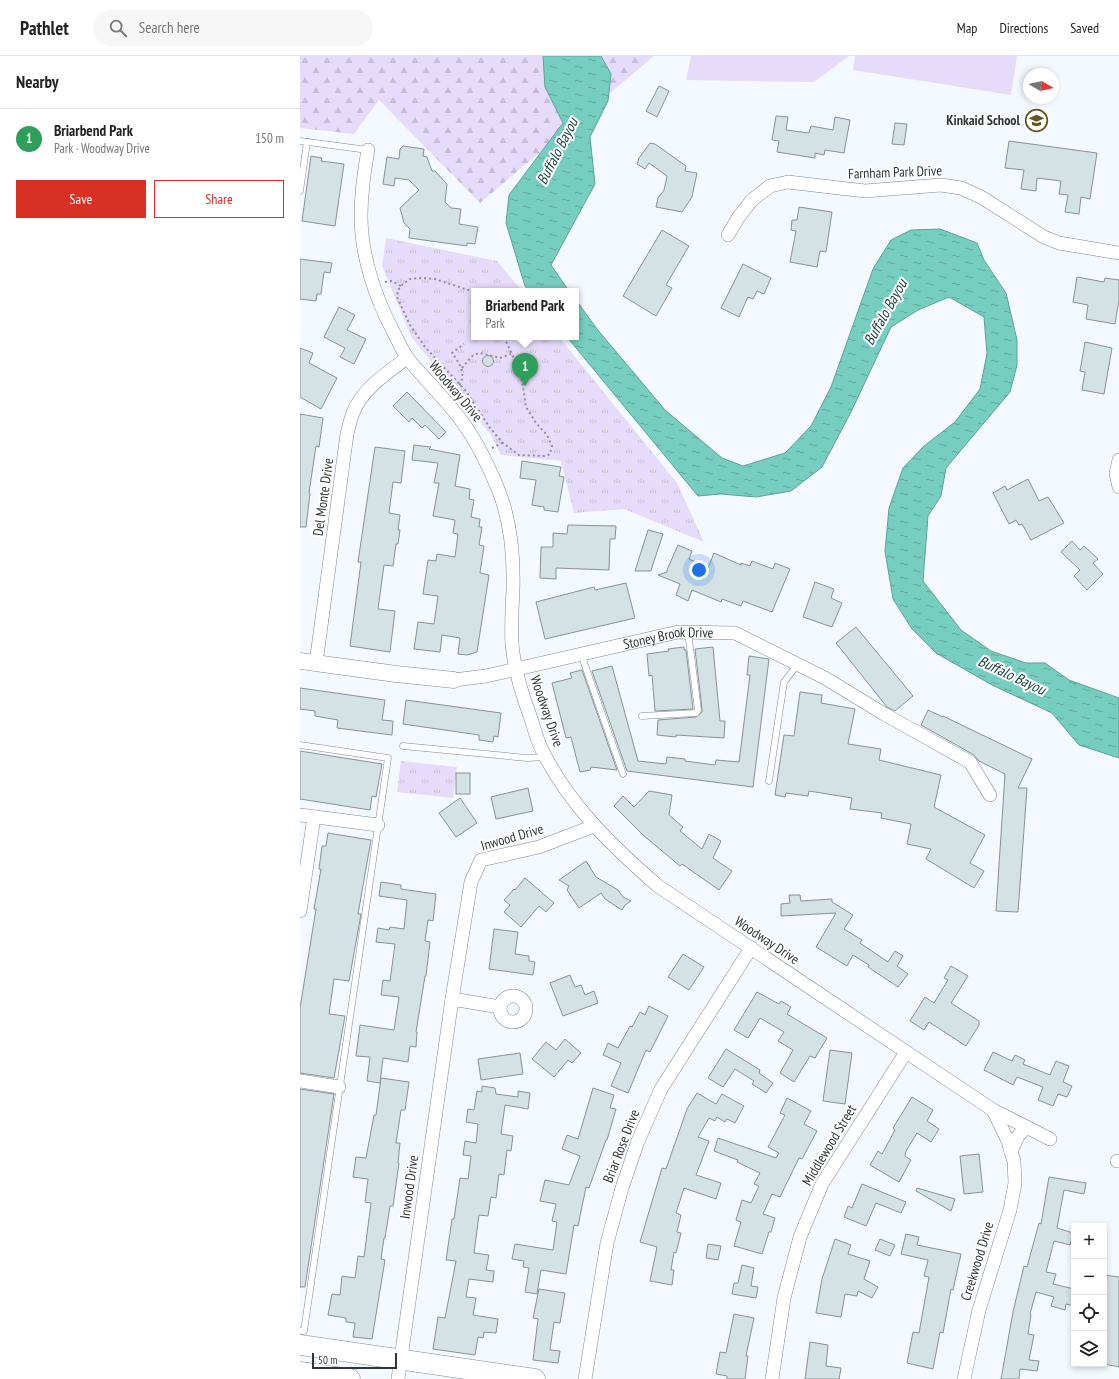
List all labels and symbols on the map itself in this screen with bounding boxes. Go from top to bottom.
north arrow [1023,68,1059,104]
school or university icon: Kinkaid School [1023,107,1049,133]
place label: Kinkaid School [946,111,1021,129]
water label: Buffalo Bayou [532,113,583,187]
street label: Farnham Park Drive [848,161,943,183]
water label: Buffalo Bayou [859,275,912,348]
pin: 1 [512,353,538,386]
street label: Woodway Drive [425,357,487,425]
street label: Del Monte Drive [309,457,337,537]
your location [689,560,709,580]
street label: Stoney Brook Drive [621,623,714,653]
water label: Buffalo Bayou [975,651,1050,699]
street label: Woodway Drive [526,673,568,749]
street label: Inwood Drive [479,819,545,854]
street label: Woodway Drive [731,912,803,968]
street label: Middlewood Street [798,1101,860,1189]
street label: Briar Rose Drive [599,1107,643,1185]
street label: Inwood Drive [396,1154,422,1220]
street label: Creekwood Drive [956,1219,998,1303]
scale bar [312,1351,397,1370]

